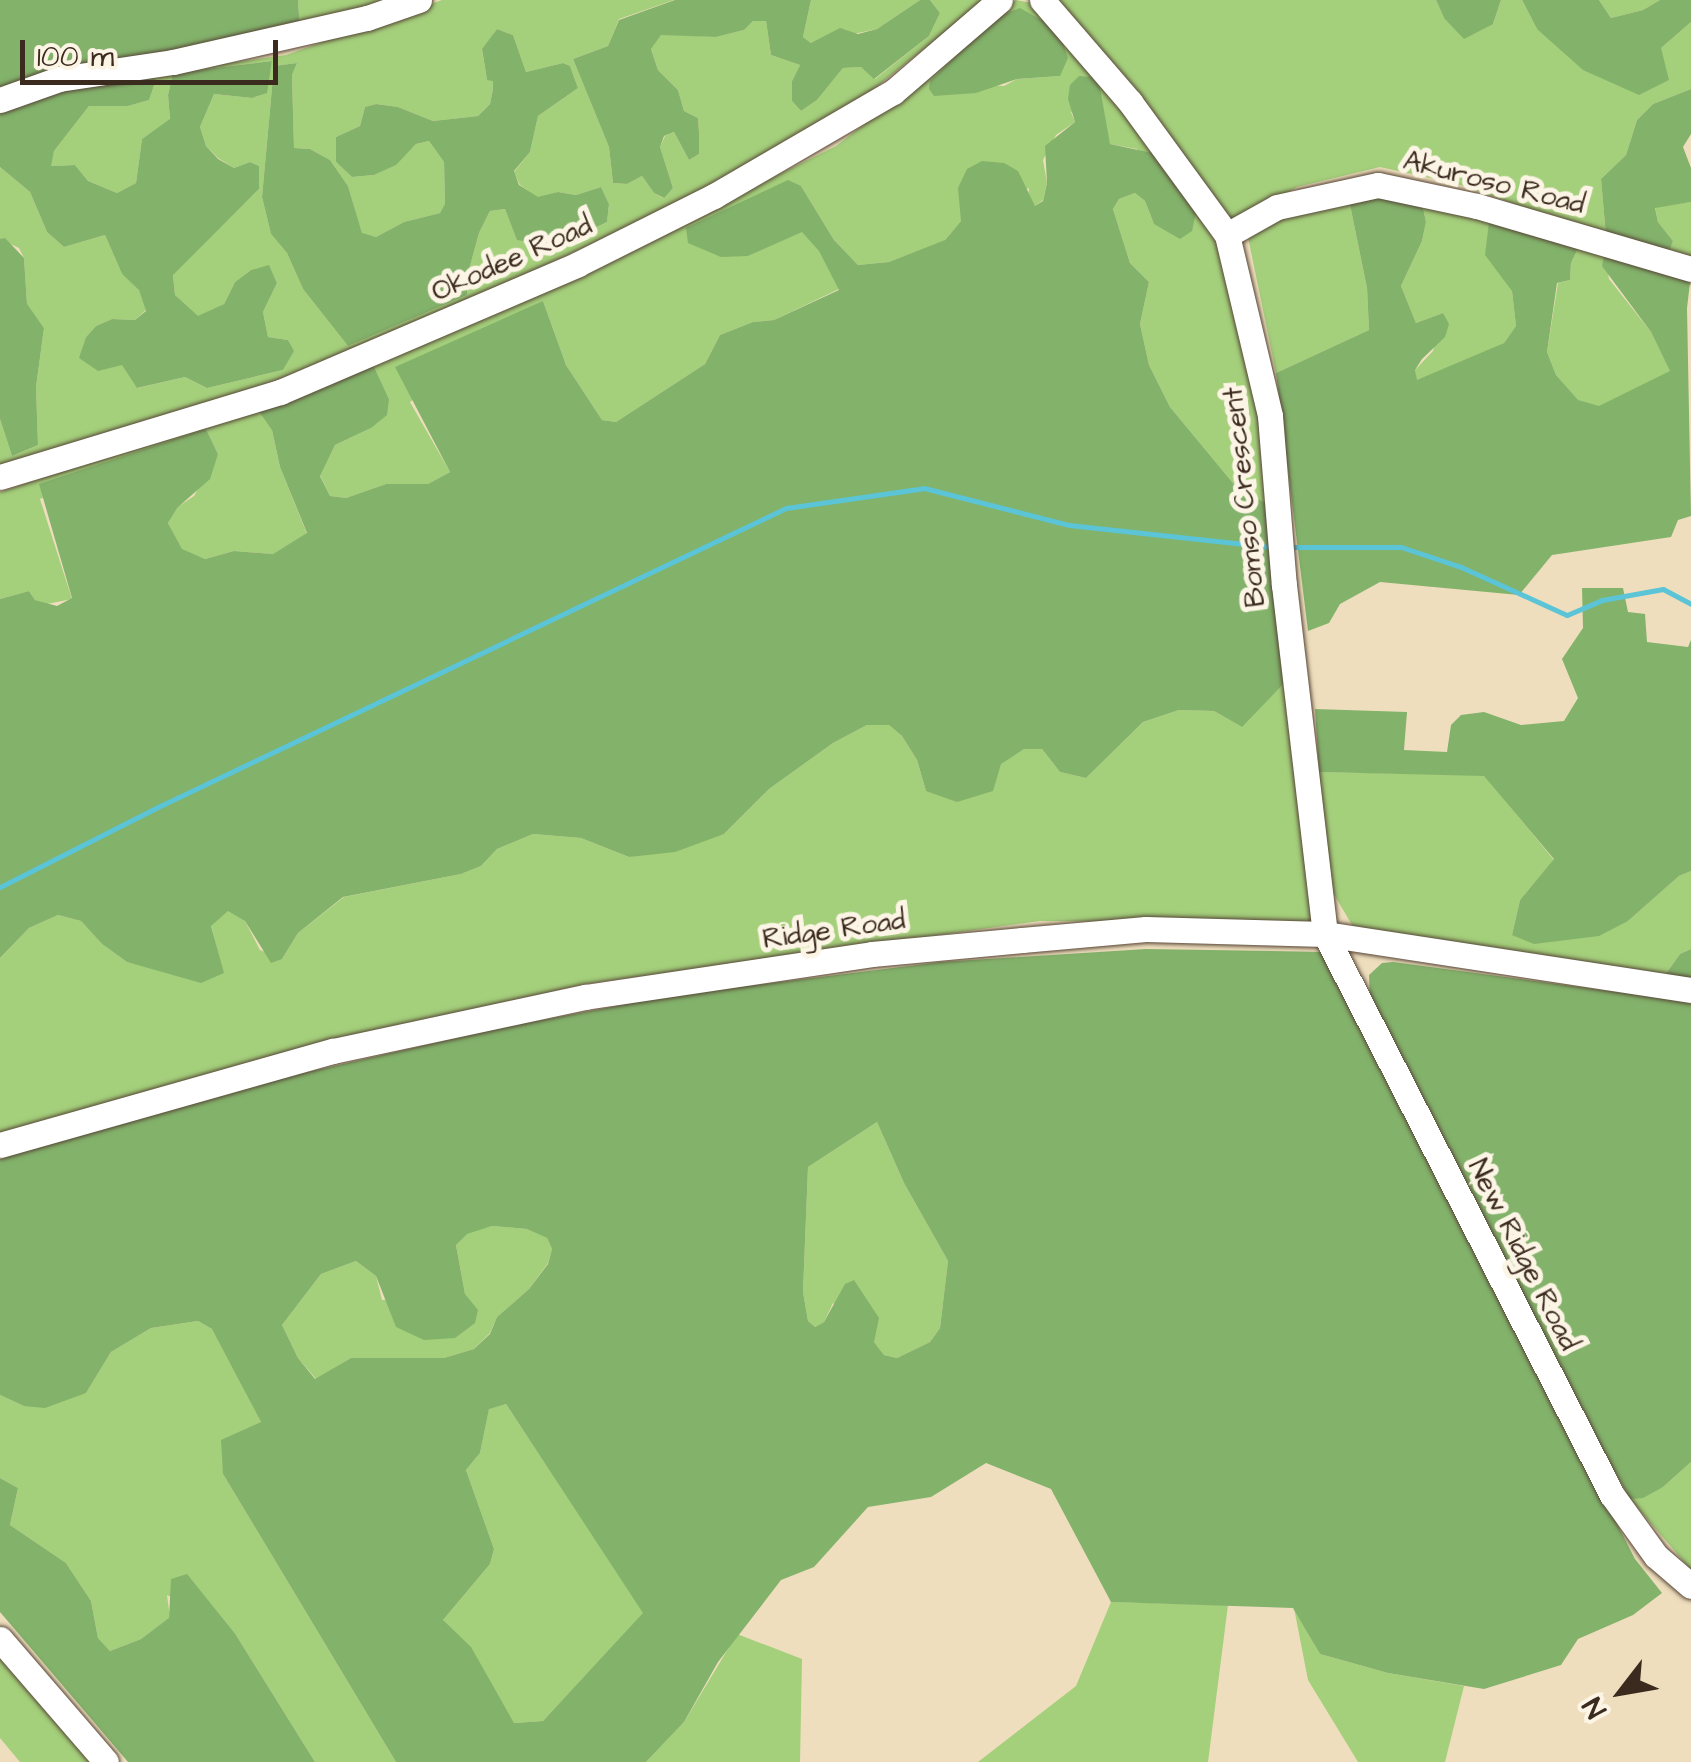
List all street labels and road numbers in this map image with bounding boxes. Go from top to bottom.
street label: Akuroso Road [1400,144,1588,222]
street label: Okodee Road [427,209,597,309]
street label: Bomso Crescent [1217,385,1273,609]
street label: Ridge Road [761,903,907,957]
street label: New Ridge Road [1460,1154,1586,1356]

